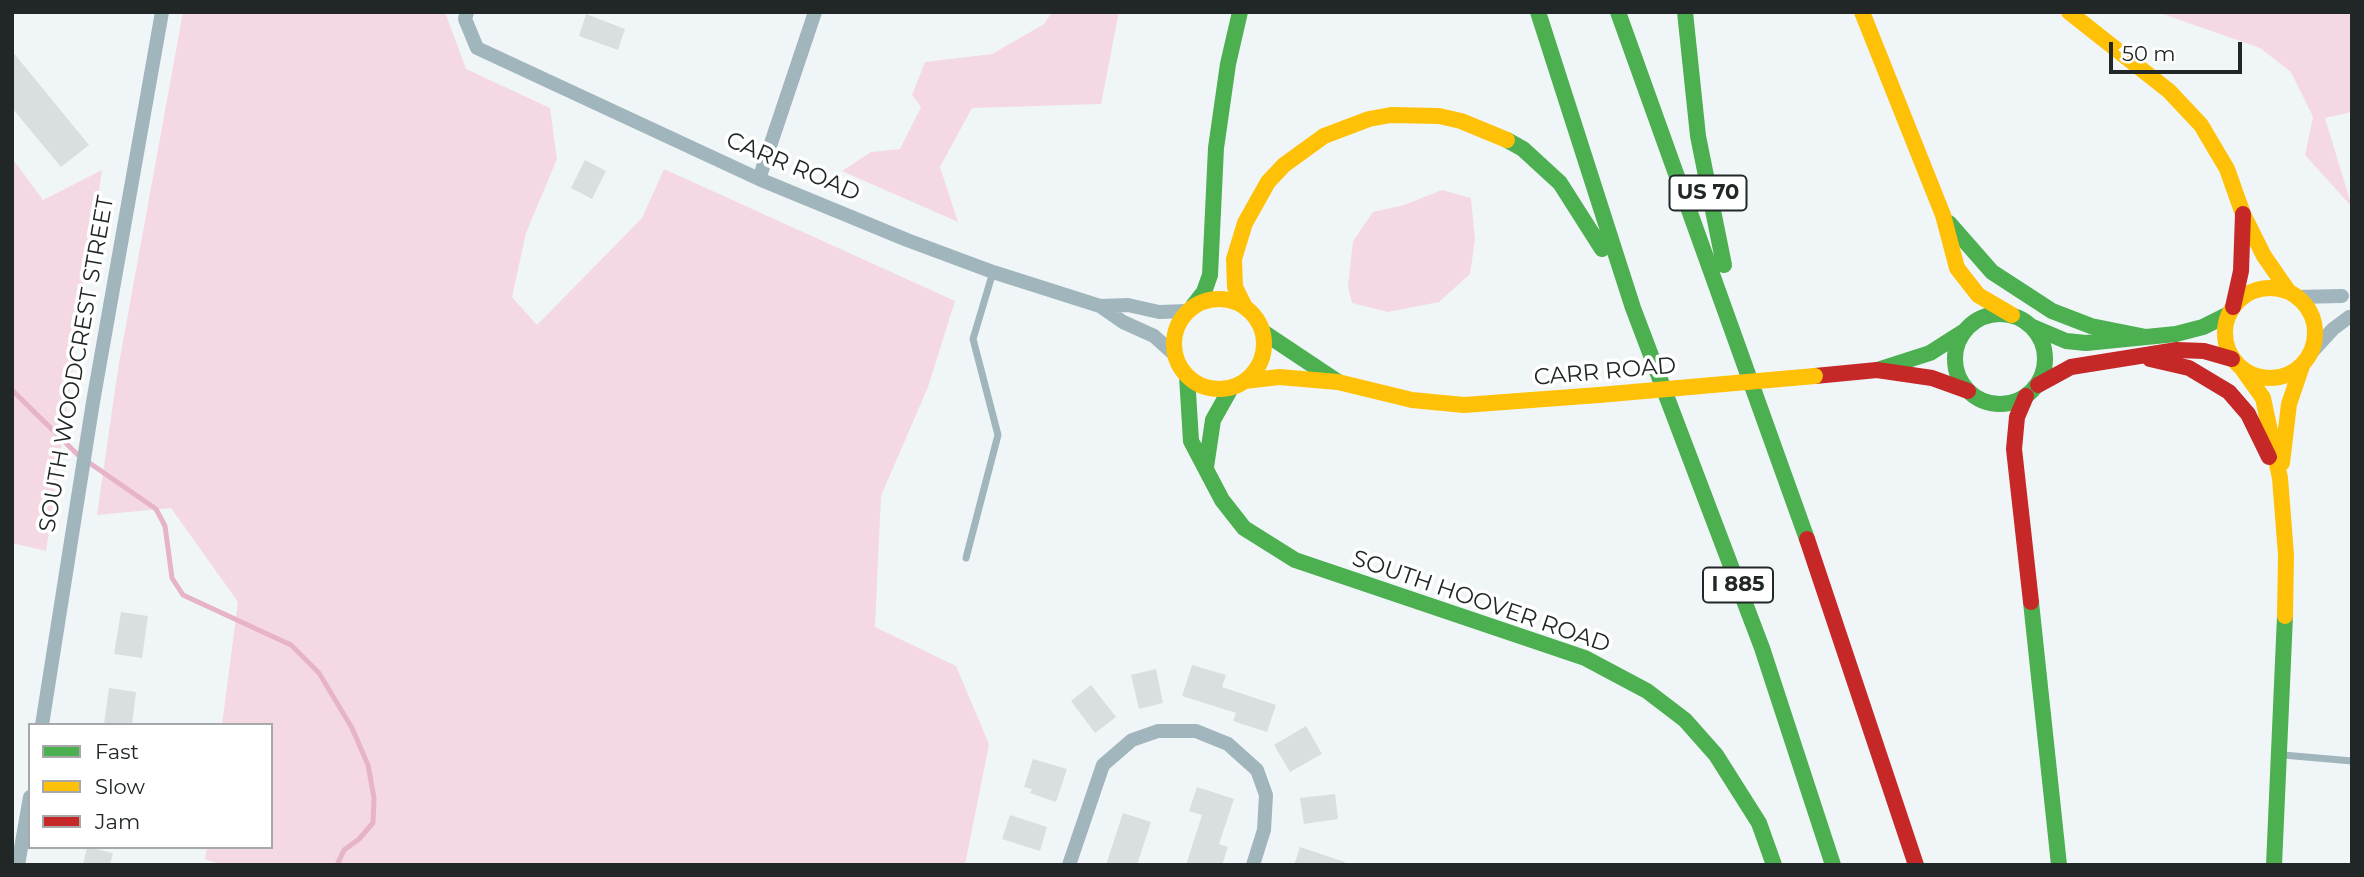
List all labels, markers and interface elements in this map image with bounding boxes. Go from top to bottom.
scale bar [2112,28,2245,72]
text: 50 m [2122,41,2176,66]
street label: CARR ROAD [722,126,864,208]
road number: US 70 [1670,176,1746,210]
street label: SOUTH WOODCREST STREET [34,194,120,534]
street label: CARR ROAD [1533,352,1677,392]
street label: SOUTH HOOVER ROAD [1348,545,1614,659]
road number: I 885 [1703,568,1773,602]
legend [28,723,273,849]
text: Fast [95,739,139,764]
text: Slow [95,774,145,799]
text: Jam [95,809,140,834]

